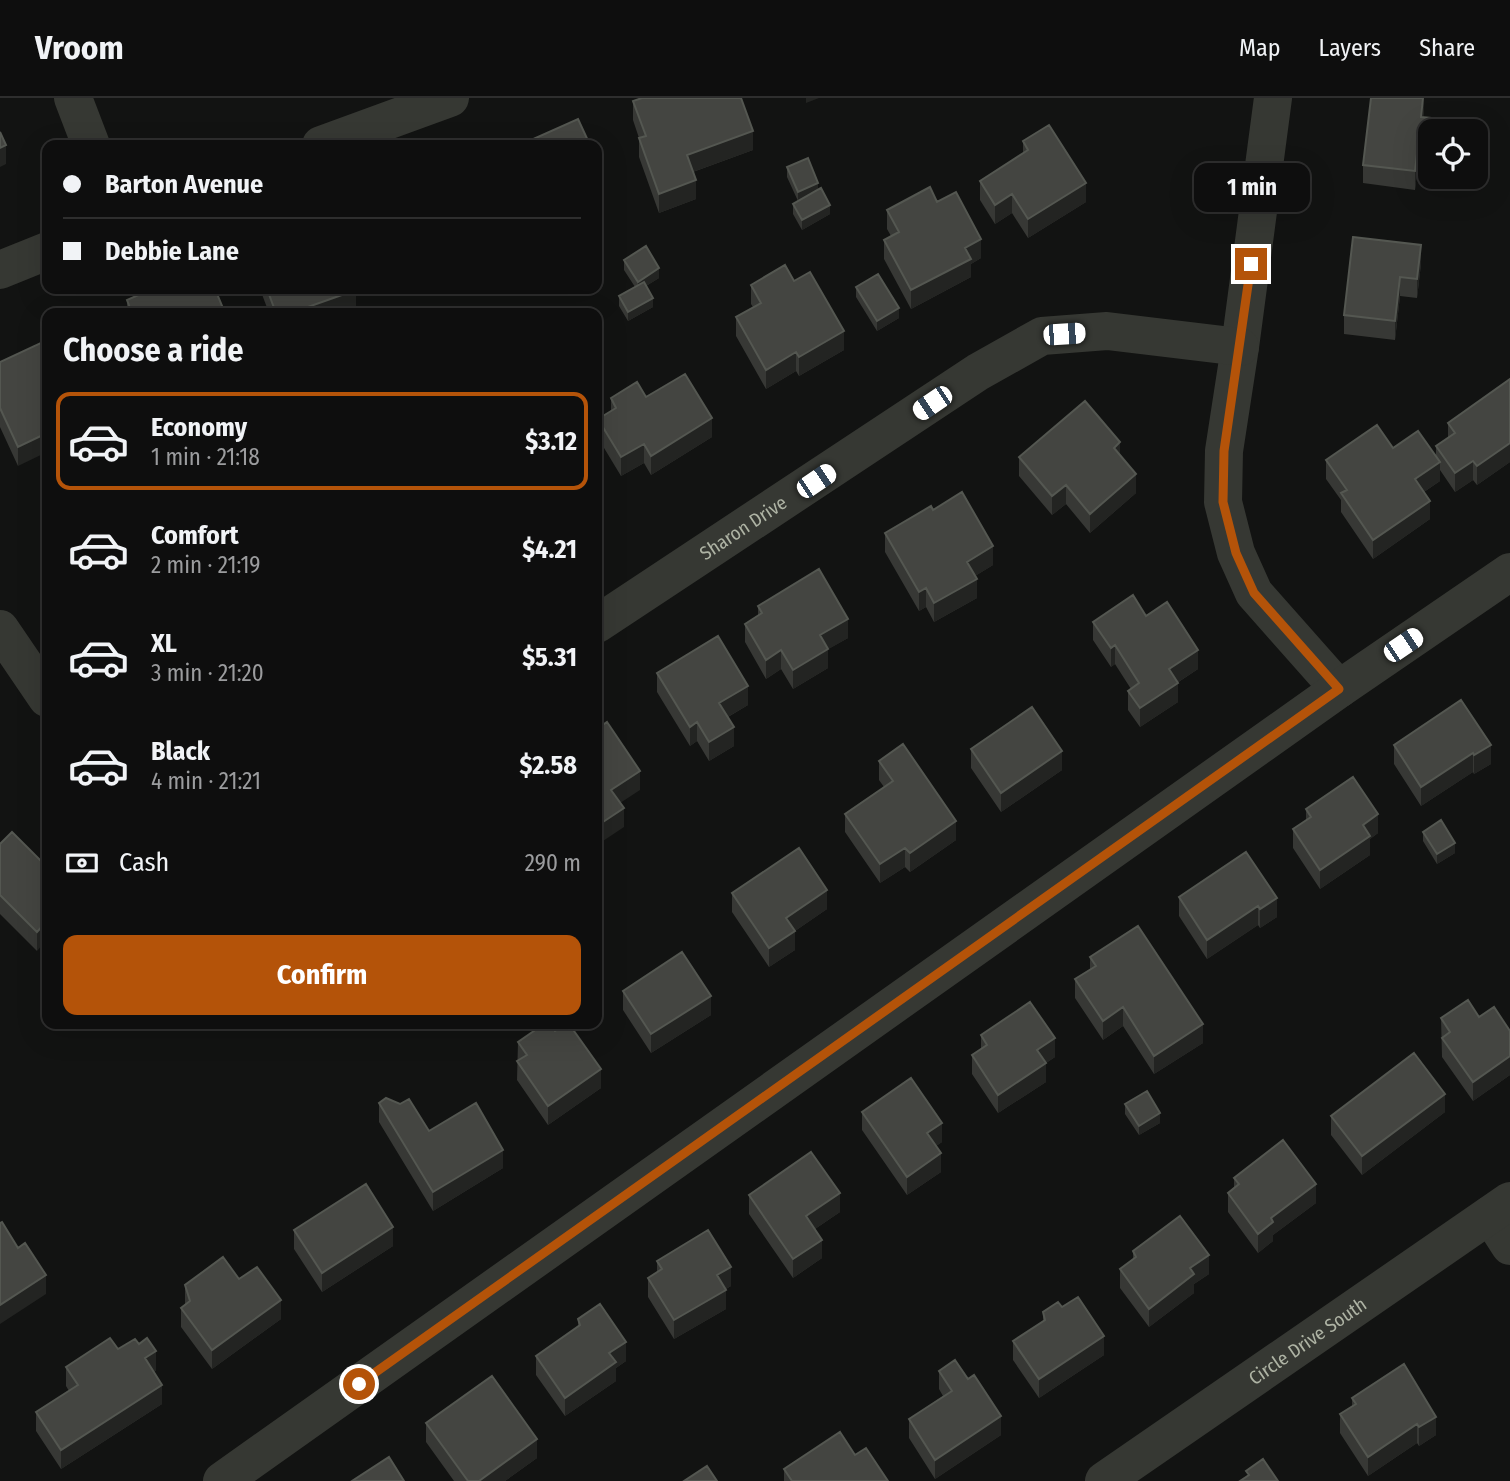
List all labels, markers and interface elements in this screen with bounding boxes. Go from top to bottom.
text: Vroom [35,28,124,68]
text: Map [1239,34,1281,62]
text: Layers [1319,34,1381,62]
text: Share [1419,34,1475,62]
map controls [1418,119,1488,189]
button: locate [1418,119,1488,189]
callout: 1 min [1193,162,1309,212]
text: Barton Avenue [105,169,263,200]
text: 1 min [1227,173,1277,201]
text: Debbie Lane [105,236,239,267]
route end [1235,248,1267,280]
car [1043,322,1086,346]
text: Choose a ride [63,331,244,369]
car [909,383,956,423]
icon: car [67,410,130,473]
text: Economy [151,412,247,443]
text: $3.12 [525,426,577,457]
text: 1 min · 21:18 [151,443,260,471]
car [793,461,840,501]
street label: Sharon Drive [695,490,791,565]
icon: car [67,518,130,581]
text: Comfort [151,520,239,551]
text: $4.21 [522,534,577,565]
text: 2 min · 21:19 [151,551,261,579]
car [1380,625,1427,665]
icon: car [67,626,130,689]
text: XL [151,628,177,659]
text: $5.31 [522,642,577,673]
text: 3 min · 21:20 [151,659,264,687]
icon: car [67,734,130,797]
text: Black [151,736,210,767]
text: $2.58 [520,750,577,781]
text: 4 min · 21:21 [151,767,261,795]
icon: cash [63,844,101,882]
text: Cash [119,847,169,878]
text: 290 m [525,849,581,877]
button: Confirm [63,935,581,1015]
street label: Circle Drive South [1244,1292,1371,1389]
route start [343,1368,375,1400]

